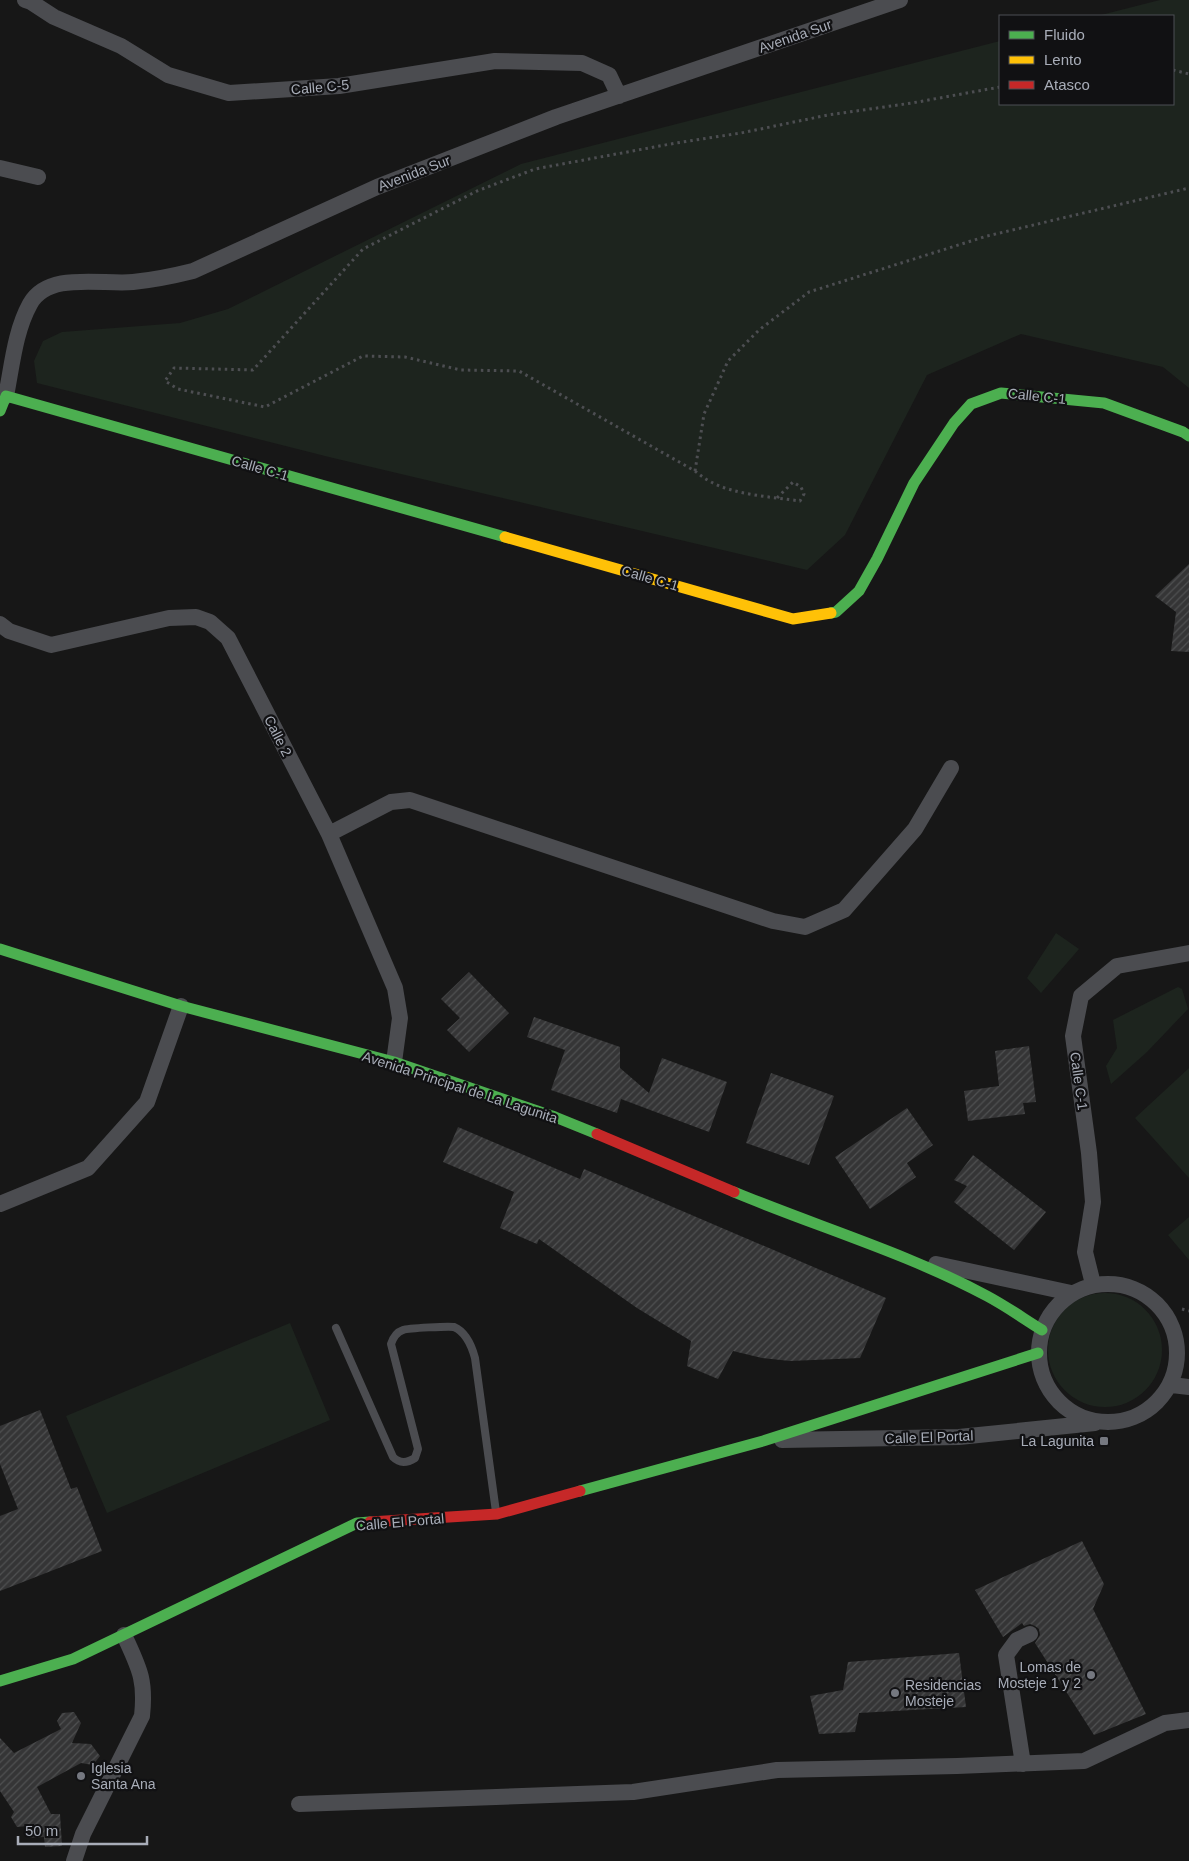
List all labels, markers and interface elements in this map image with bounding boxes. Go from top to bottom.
legend [999,15,1174,105]
street label: Avenida Sur [756,16,834,56]
text: Fluido [1044,26,1085,43]
text: Lento [1044,51,1082,68]
street label: Calle C-5 [290,76,350,98]
text: Atasco [1044,76,1090,93]
street label: Avenida Sur [376,152,453,194]
street label: Calle C-1 [1007,385,1067,407]
street label: Calle C-1 [230,452,290,484]
street label: Calle C-1 [620,562,680,594]
street label: Calle 2 [261,713,295,759]
street label: Avenida Principal de La Lagunita [360,1048,560,1126]
street label: Calle C-1 [1067,1051,1091,1111]
street label: Calle El Portal [884,1427,974,1447]
place label: La Lagunita [1021,1433,1094,1449]
marker: La Lagunita [1098,1435,1110,1447]
street label: Calle El Portal [355,1510,445,1534]
place label: Lomas de Mosteje 1 y 2 [998,1659,1081,1691]
marker: Lomas de Mosteje 1 y 2 [1085,1669,1097,1681]
place label: Residencias Mosteje [905,1677,981,1709]
marker: Residencias Mosteje [889,1687,901,1699]
place label: Iglesia Santa Ana [91,1760,156,1792]
marker: Iglesia Santa Ana [75,1770,87,1782]
scale bar [18,1814,146,1846]
text: 50 m [25,1822,58,1839]

